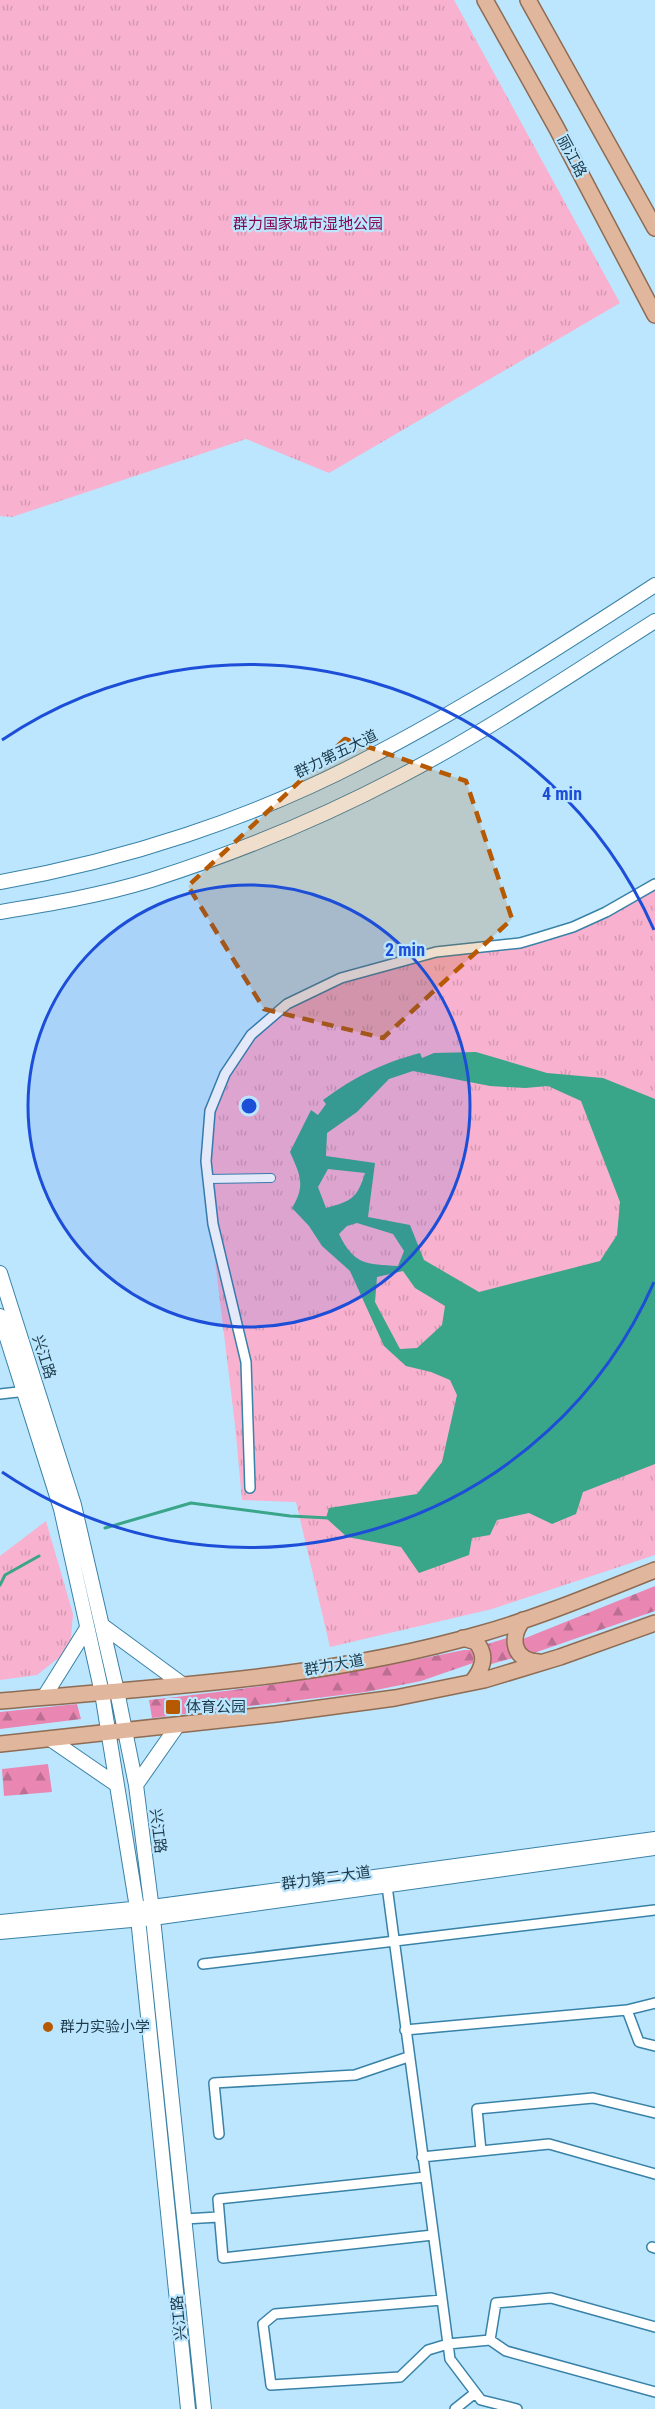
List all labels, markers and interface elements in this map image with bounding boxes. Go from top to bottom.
street label: 丽江路 [553,132,591,180]
park label: 群力国家城市湿地公园 [233,215,383,233]
street label: 群力第五大道 [292,726,380,782]
text: 4 min [542,783,582,804]
text: 2 min [385,939,425,960]
centre of rings [239,1096,259,1116]
street label: 兴江路 [28,1333,60,1381]
street label: 群力大道 [303,1651,365,1679]
marker: 体育公园 [164,1698,182,1716]
place label: 体育公园 [186,1698,246,1716]
street label: 兴江路 [146,1808,170,1854]
street label: 群力第二大道 [280,1863,372,1893]
place label: 群力实验小学 [60,2018,150,2036]
marker: 群力实验小学 [41,2020,55,2034]
street label: 兴江路 [168,2295,190,2341]

